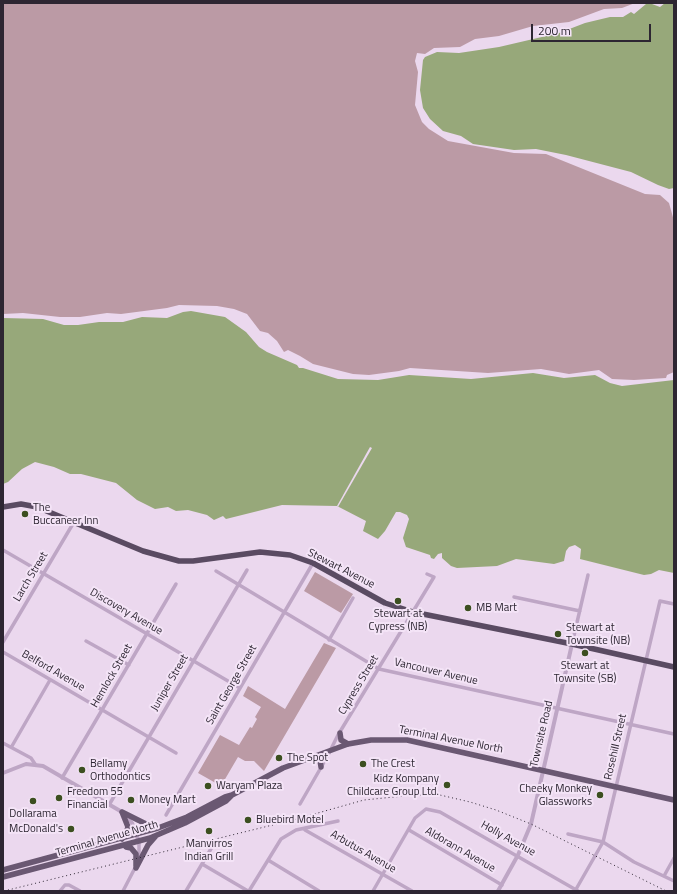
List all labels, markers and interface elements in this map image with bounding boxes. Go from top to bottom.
scale bar [533,16,653,42]
text: 200 m [538,21,571,40]
place label: The Buccaneer Inn [33,501,98,527]
marker: The Buccaneer Inn [20,509,30,519]
street label: Stewart Avenue [305,546,377,592]
street label: Larch Street [11,550,51,604]
street label: Discovery Avenue [87,586,165,638]
marker: Stewart at Cypress (NB) [393,596,403,606]
place label: MB Mart [476,601,517,615]
marker: MB Mart [463,603,473,613]
place label: Stewart at Cypress (NB) [369,607,427,633]
place label: Stewart at Townsite (NB) [566,621,630,647]
marker: Stewart at Townsite (NB) [553,629,563,639]
street label: Hemlock Street [88,642,136,710]
street label: Saint George Street [204,643,260,727]
street label: Belford Avenue [19,648,87,694]
marker: Stewart at Townsite (SB) [580,648,590,658]
street label: Juniper Street [148,652,192,714]
street label: Cypress Street [336,653,382,717]
street label: Vancouver Avenue [393,656,479,688]
place label: Stewart at Townsite (SB) [554,659,616,685]
street label: Townsite Road [528,699,556,769]
street label: Rosehill Street [602,713,630,781]
street label: Terminal Avenue North [398,723,504,757]
place label: The Spot [287,751,328,765]
marker: The Spot [274,753,284,763]
place label: Bellamy Orthodontics [90,757,150,783]
place label: The Crest [371,757,415,771]
marker: The Crest [358,759,368,769]
marker: Bellamy Orthodontics [77,765,87,775]
place label: Kidz Kompany Childcare Group Ltd. [347,772,439,798]
place label: Waryam Plaza [216,779,282,793]
marker: Kidz Kompany Childcare Group Ltd. [442,780,452,790]
marker: Waryam Plaza [203,781,213,791]
place label: Cheeky Monkey Glassworks [519,782,592,808]
place label: Freedom 55 Financial [67,785,123,811]
marker: Cheeky Monkey Glassworks [595,790,605,800]
marker: Freedom 55 Financial [54,793,64,803]
place label: Money Mart [139,793,196,807]
marker: Money Mart [126,795,136,805]
marker: Dollarama [28,796,38,806]
place label: Dollarama [9,807,57,821]
place label: Bluebird Motel [256,813,324,827]
marker: Bluebird Motel [243,815,253,825]
street label: Terminal Avenue North [54,818,160,860]
street label: Holly Avenue [478,819,538,859]
place label: McDonald's [9,822,63,836]
marker: McDonald's [66,824,76,834]
street label: Aldorann Avenue [423,825,497,875]
marker: Manvirros Indian Grill [204,826,214,836]
street label: Arbutus Avenue [328,828,398,876]
place label: Manvirros Indian Grill [185,837,233,863]

